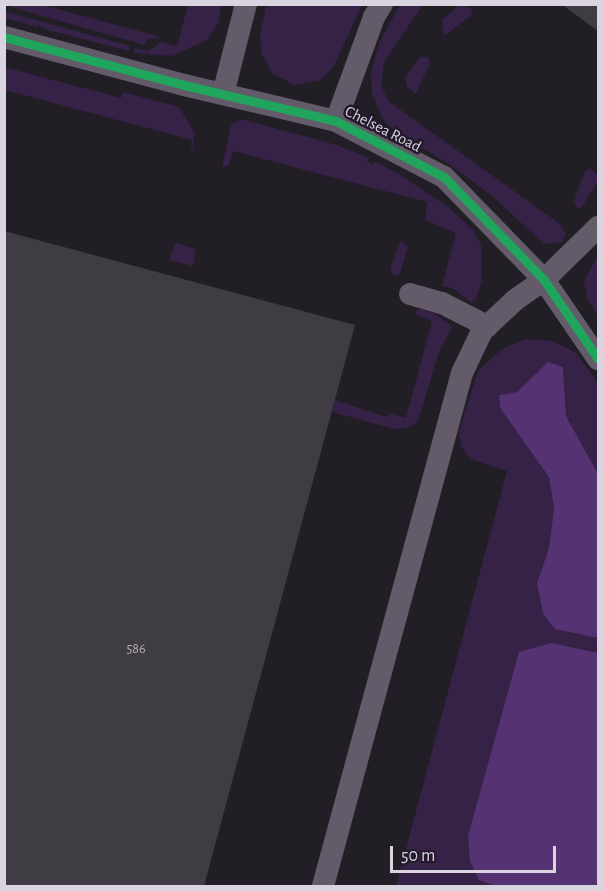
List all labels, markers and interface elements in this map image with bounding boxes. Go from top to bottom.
street label: Chelsea Road [342,102,424,156]
house number: 586 [126,641,146,657]
scale bar [393,834,560,872]
text: 50 m [401,847,435,865]

